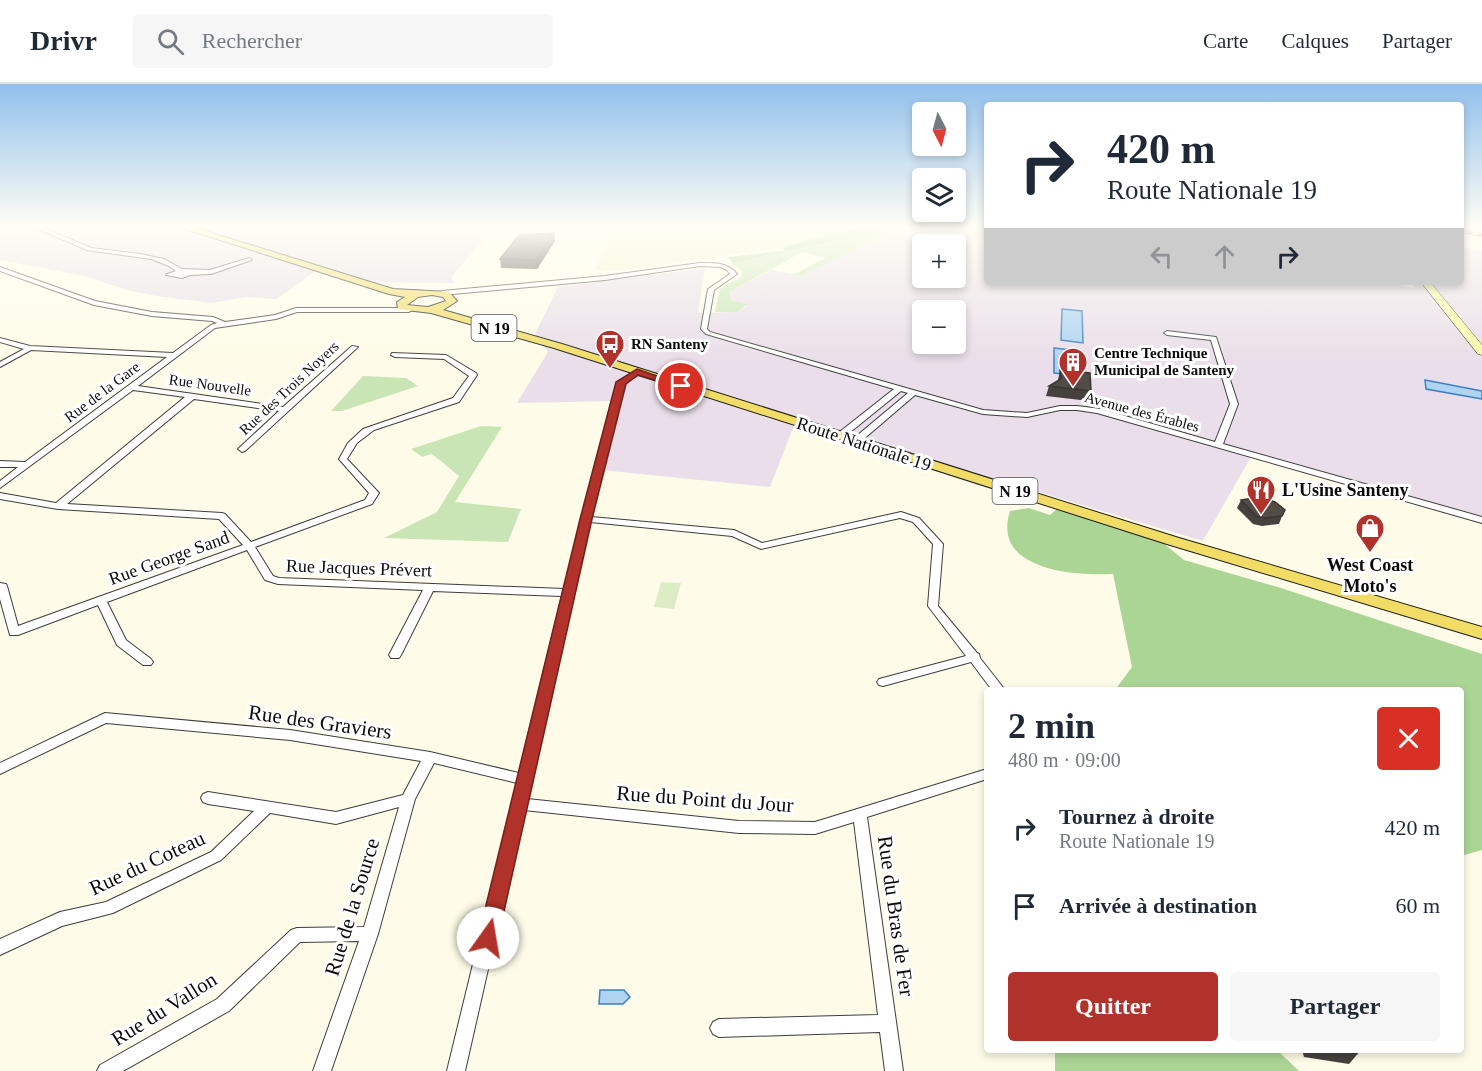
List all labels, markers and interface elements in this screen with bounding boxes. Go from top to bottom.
search box [133,14,553,68]
text: Drivr [30,25,97,56]
icon: search [154,25,187,58]
text: Rechercher [202,28,302,53]
text: Carte [1203,29,1248,53]
text: Calques [1281,29,1349,53]
text: Partager [1382,29,1452,53]
north arrow [912,102,966,156]
map controls [912,102,966,354]
icon: right [1008,126,1086,204]
text: 420 m [1107,126,1216,172]
button: layers [912,168,966,222]
text: Route Nationale 19 [1107,175,1317,205]
button: + [912,234,966,288]
icon: left [1145,240,1178,273]
icon: ahead [1208,240,1241,273]
icon: right [1271,240,1304,273]
button: − [912,300,966,354]
road number: N 19 [472,315,516,341]
bus stop icon: RN Santeny [594,328,626,370]
place label: RN Santeny [631,336,709,352]
street label: Rue des Trois Noyers [236,338,342,438]
place label: Centre Technique Municipal de Santeny [1094,345,1235,378]
building icon: Centre Technique Municipal de Santeny [1057,346,1089,388]
street label: Rue de la Gare [61,358,143,425]
pin [655,360,706,411]
icon: arrive [664,369,697,402]
street label: Rue Nouvelle [168,371,252,399]
street label: Avenue des Érables [1083,389,1201,435]
street label: Route Nationale 19 [794,413,934,475]
restaurant icon: L'Usine Santeny [1245,474,1277,516]
road number: N 19 [992,478,1038,504]
place label: L'Usine Santeny [1282,480,1409,500]
shop icon: West Coast Moto's [1354,512,1386,554]
street label: Rue George Sand [106,527,232,589]
street label: Rue Jacques Prévert [286,555,432,581]
place label: West Coast Moto's [1327,555,1413,596]
street label: Rue des Graviers [247,700,393,744]
text: 2 min [1008,706,1095,746]
button: close [1377,707,1440,770]
text: 480 m · 09:00 [1008,749,1121,771]
street label: Rue du Point du Jour [616,781,794,817]
text: Tournez à droite [1059,804,1214,829]
icon: right [1008,812,1041,845]
text: 420 m [1384,815,1440,840]
street label: Rue du Coteau [85,826,209,900]
text: Route Nationale 19 [1059,830,1215,852]
street label: Rue du Bras de Fer [873,834,919,998]
street label: Rue de la Source [320,835,384,979]
icon: arrive [1008,890,1041,923]
text: Arrivée à destination [1059,893,1257,918]
text: 60 m [1395,893,1440,918]
position arrow [456,906,520,970]
street label: Rue du Vallon [107,967,222,1051]
button: Quitter [1008,972,1218,1041]
button: Partager [1230,972,1440,1041]

